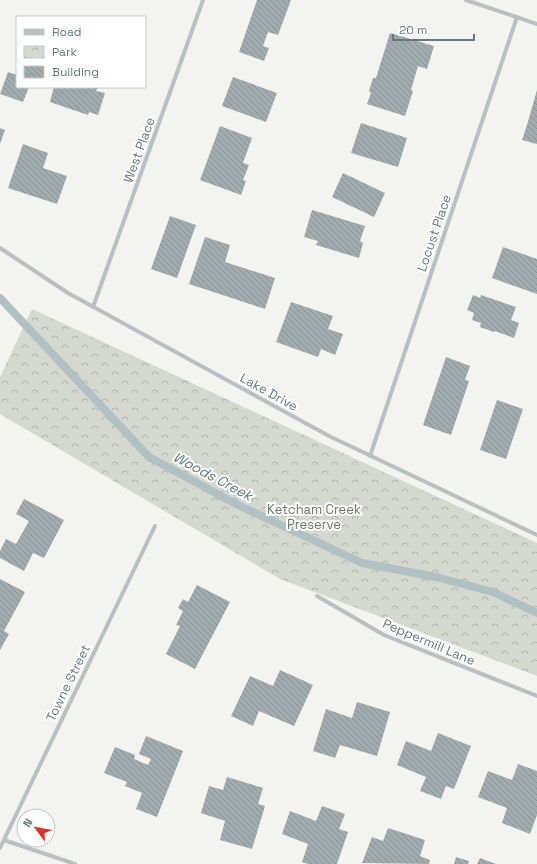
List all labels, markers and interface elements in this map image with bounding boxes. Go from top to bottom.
legend [16,16,146,88]
scale bar [393,16,474,42]
text: 20 m [399,22,427,38]
text: Road [52,24,81,40]
text: Park [52,44,77,60]
text: Building [52,64,99,80]
street label: West Place [119,115,159,185]
street label: Locust Place [413,192,455,274]
street label: Lake Drive [237,369,301,415]
water label: Woods Creek [170,448,257,505]
park label: Ketcham Creek Preserve [267,501,361,533]
street label: Peppermill Lane [380,615,478,669]
street label: Towne Street [42,642,94,724]
north arrow [16,808,56,848]
text: N [20,816,35,830]

